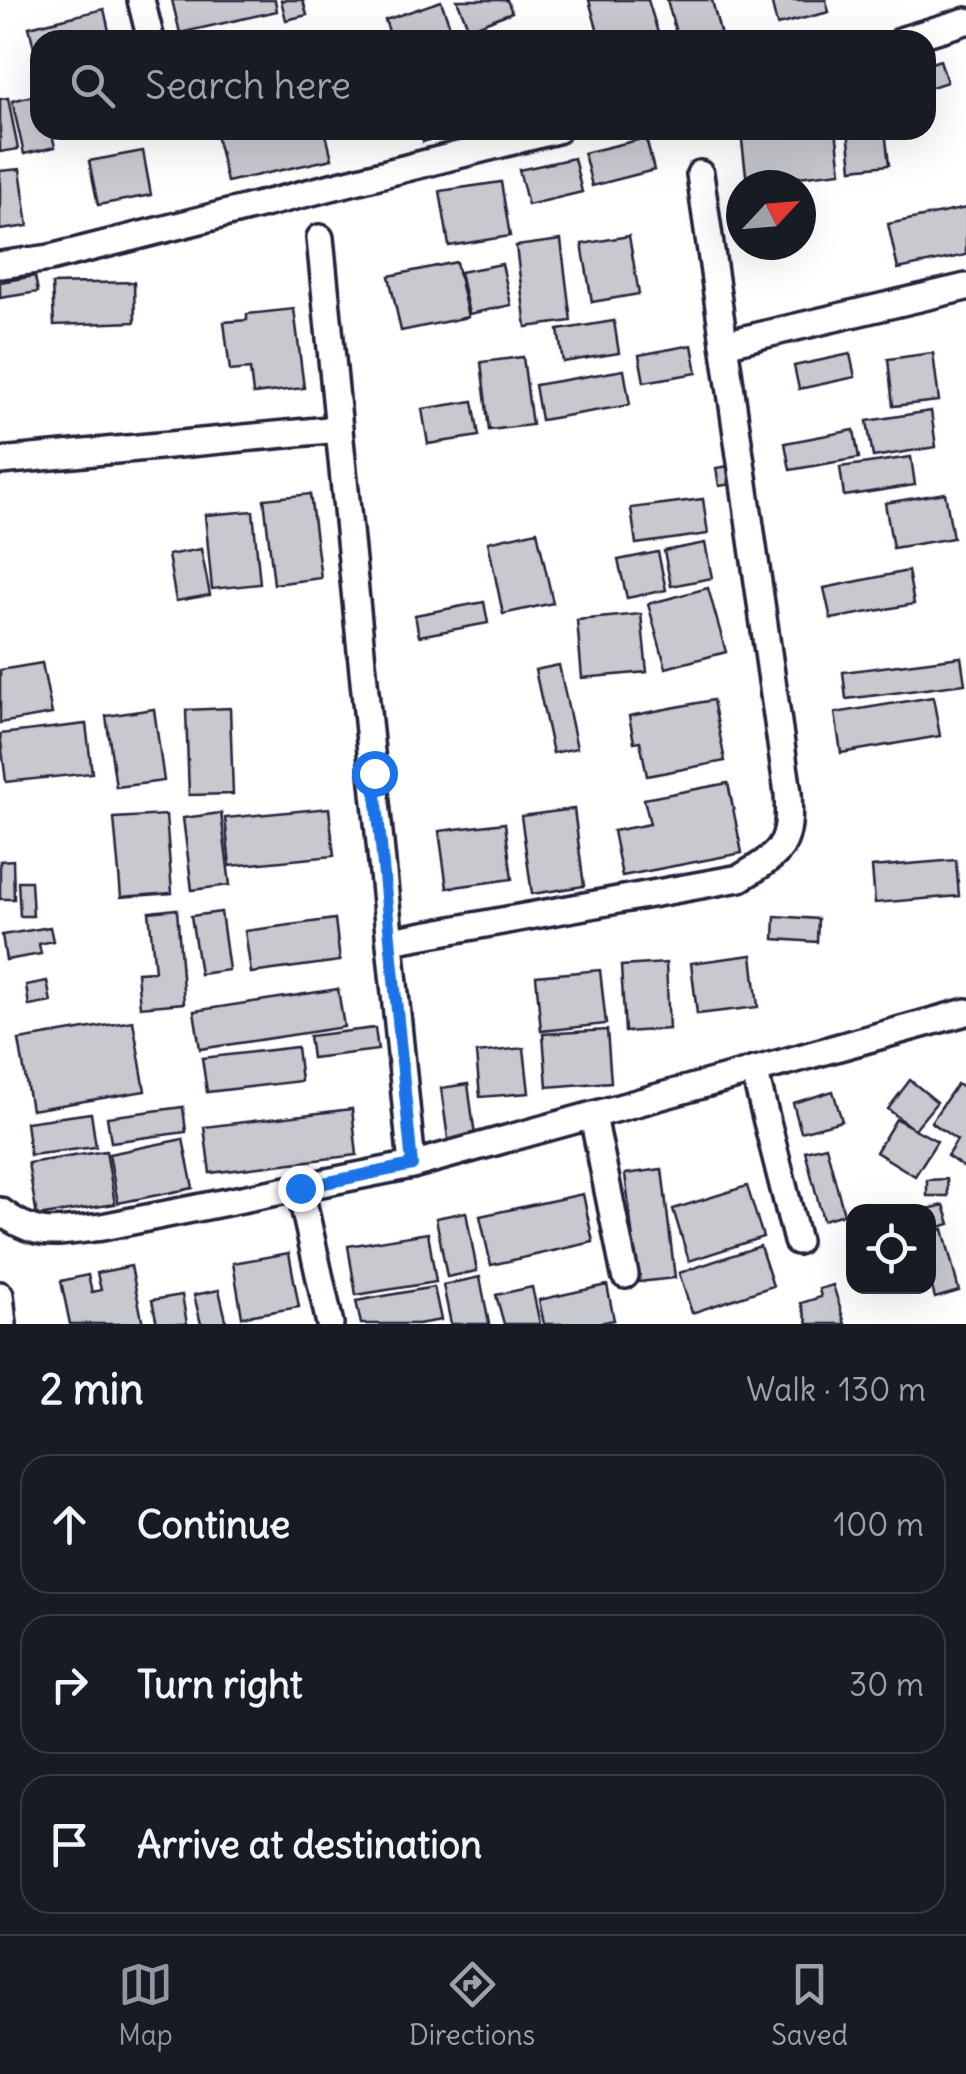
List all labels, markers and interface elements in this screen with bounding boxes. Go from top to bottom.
search box [30,30,936,140]
icon: search [65,58,120,113]
text: Search here [145,62,351,109]
north arrow [726,170,816,260]
route start [352,751,398,797]
route end [278,1166,324,1212]
map controls [846,1204,936,1294]
button: locate [846,1204,936,1294]
text: 2 min [40,1363,144,1415]
text: Walk · 130 m [746,1369,926,1410]
icon: ahead [42,1497,97,1552]
text: Continue [137,1501,290,1548]
text: 100 m [834,1504,924,1545]
icon: right [42,1657,97,1712]
text: Turn right [137,1661,303,1708]
text: 30 m [849,1664,924,1705]
icon: arrive [42,1817,97,1872]
text: Arrive at destination [137,1821,482,1868]
tab: Map [118,1957,173,2053]
tab: Directions [409,1957,535,2053]
tab: Saved [771,1957,848,2053]

